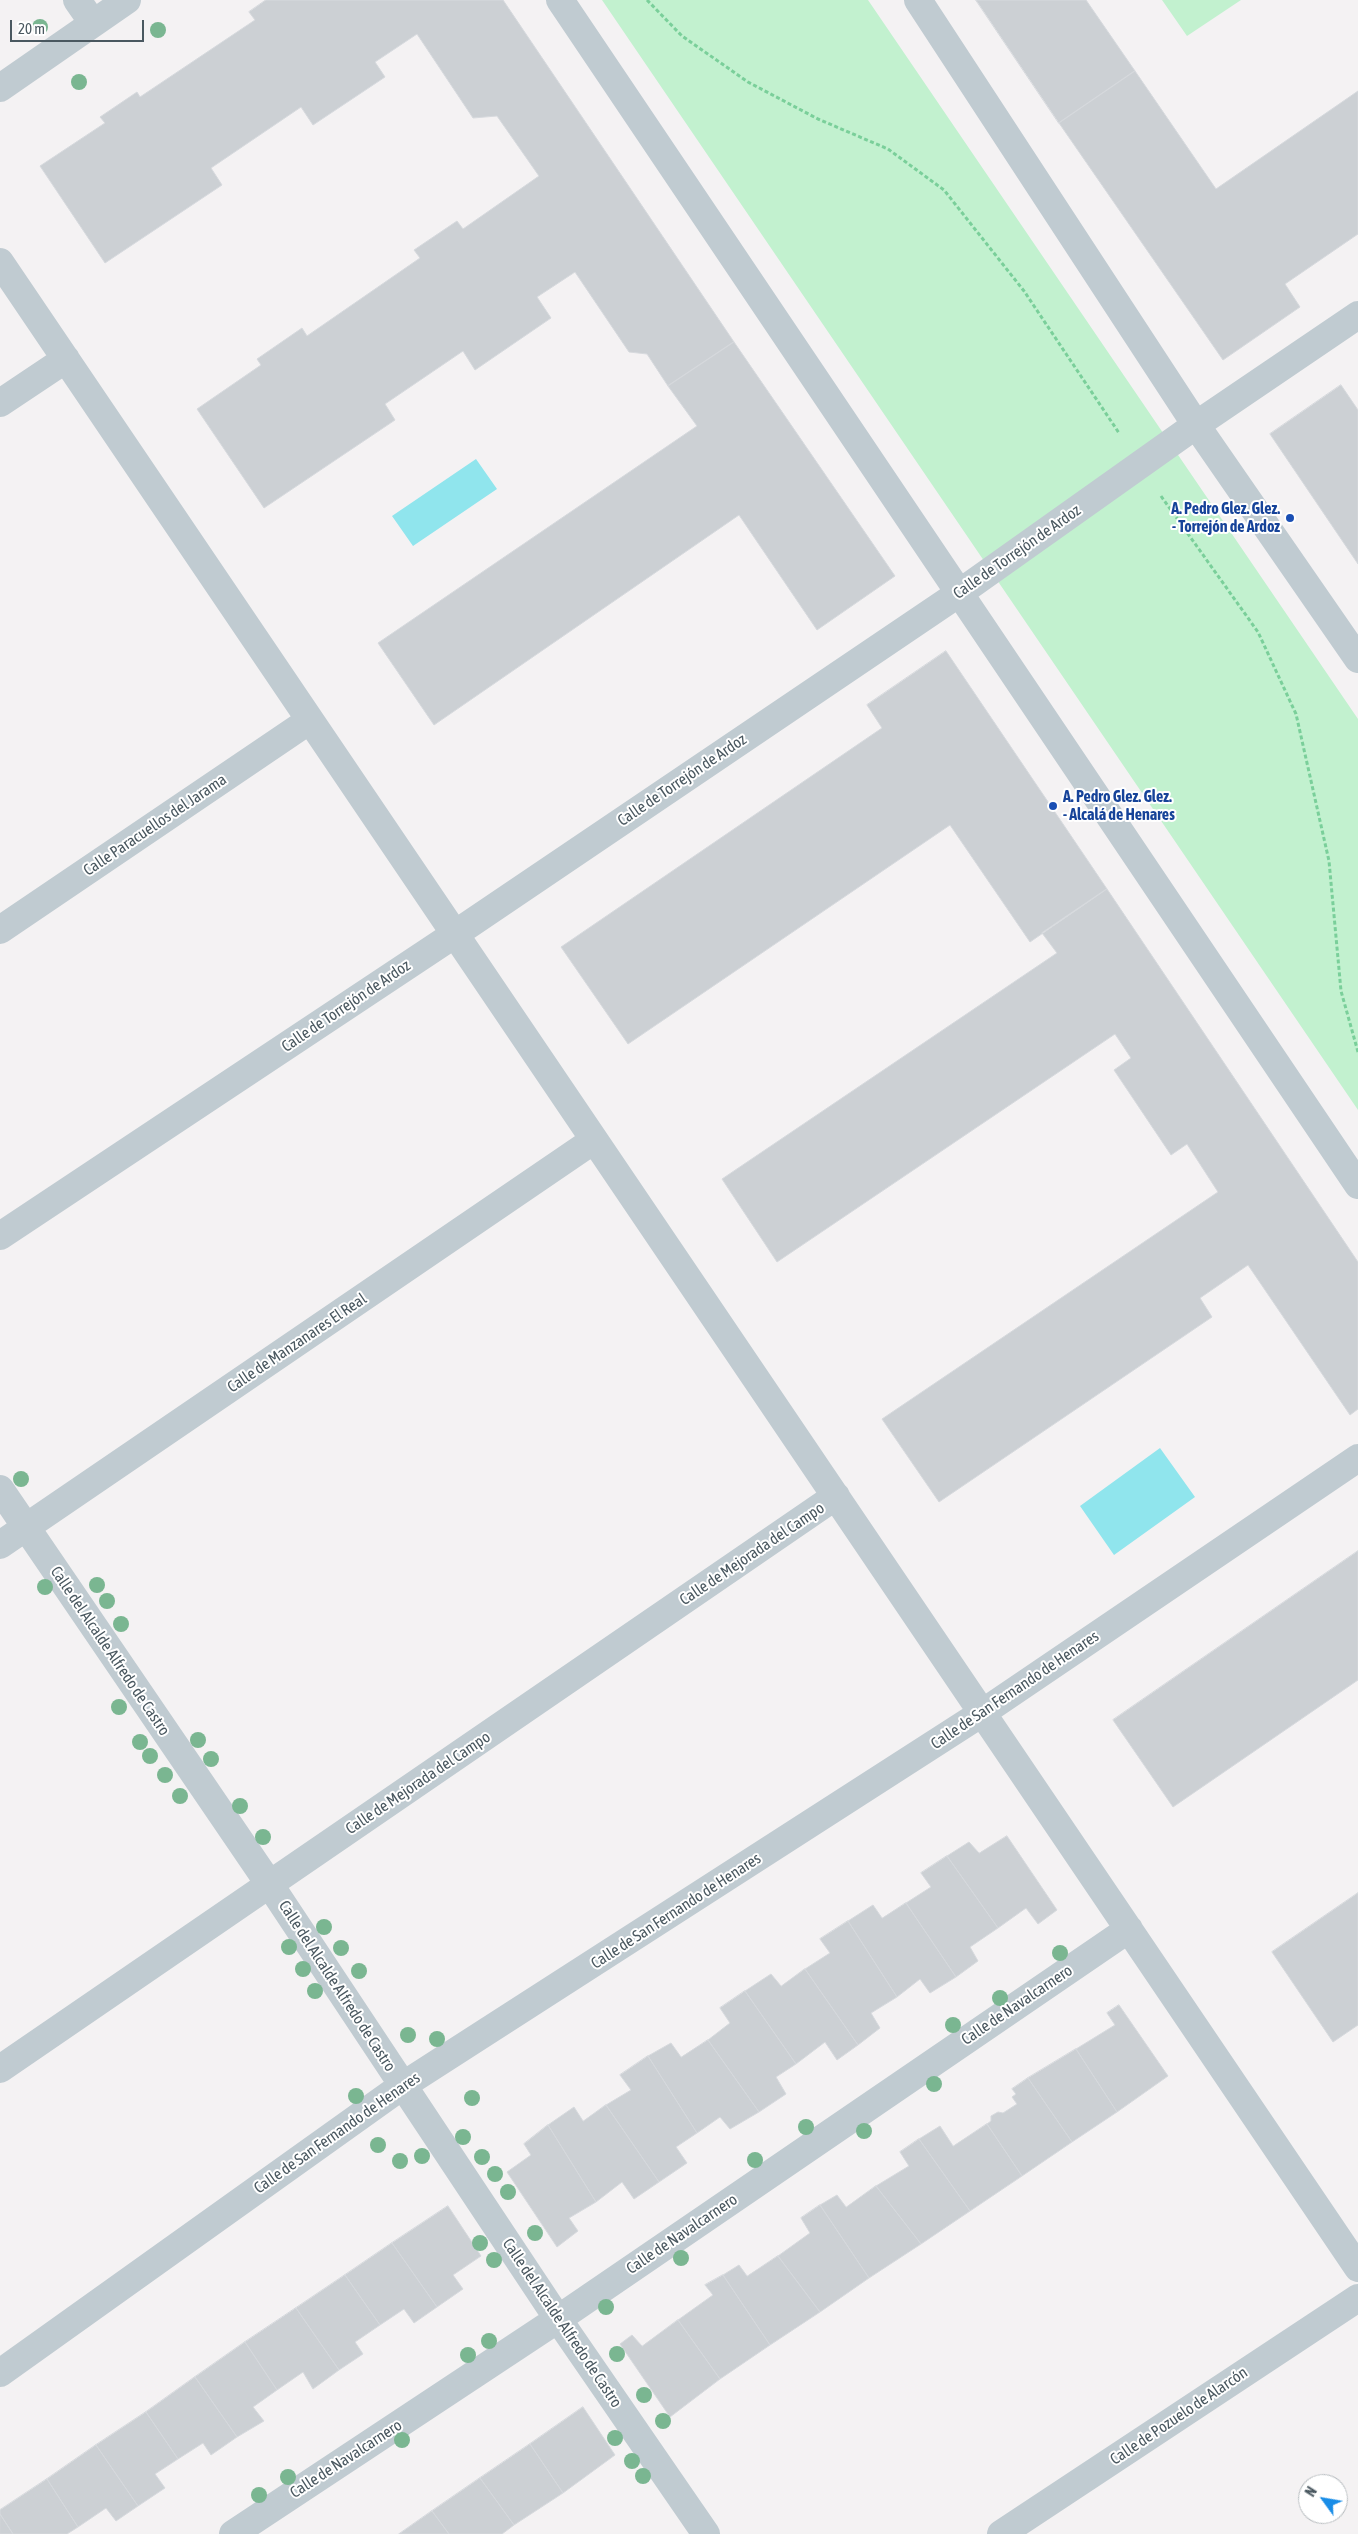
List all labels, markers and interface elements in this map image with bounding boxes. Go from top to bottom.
scale bar [12,10,146,42]
text: 20 m [18,20,45,37]
place label: A. Pedro Glez. Glez. - Torrejón de Ardoz [1171,499,1280,537]
street label: Calle de Torrejón de Ardoz [950,501,1084,603]
marker: A. Pedro Glez. Glez. - Torrejón de Ardoz [1284,512,1296,524]
street label: Calle de Torrejón de Ardoz [614,730,750,830]
street label: Calle Paracuellos del Jarama [80,770,230,880]
place label: A. Pedro Glez. Glez. - Alcalá de Henares [1063,787,1175,825]
marker: A. Pedro Glez. Glez. - Alcalá de Henares [1047,800,1059,812]
street label: Calle de Torrejón de Ardoz [278,956,414,1056]
street label: Calle de Manzanares El Real [224,1289,370,1397]
street label: Calle de Mejorada del Campo [676,1498,828,1610]
street label: Calle del Alcalde Alfredo de Castro [46,1563,174,1739]
street label: Calle de San Fernando de Henares [927,1627,1103,1753]
street label: Calle de Mejorada del Campo [342,1727,494,1839]
street label: Calle de San Fernando de Henares [588,1849,764,1973]
street label: Calle del Alcalde Alfredo de Castro [274,1897,400,2075]
street label: Calle de Navalcarnero [958,1961,1076,2049]
street label: Calle de San Fernando de Henares [250,2068,424,2198]
street label: Calle de Navalcarnero [623,2190,741,2278]
street label: Calle del Alcalde Alfredo de Castro [498,2235,626,2411]
street label: Calle de Pozuelo de Alarcón [1107,2363,1251,2469]
street label: Calle de Navalcarnero [286,2416,406,2502]
north arrow [1298,2474,1348,2524]
text: N [1302,2484,1320,2499]

